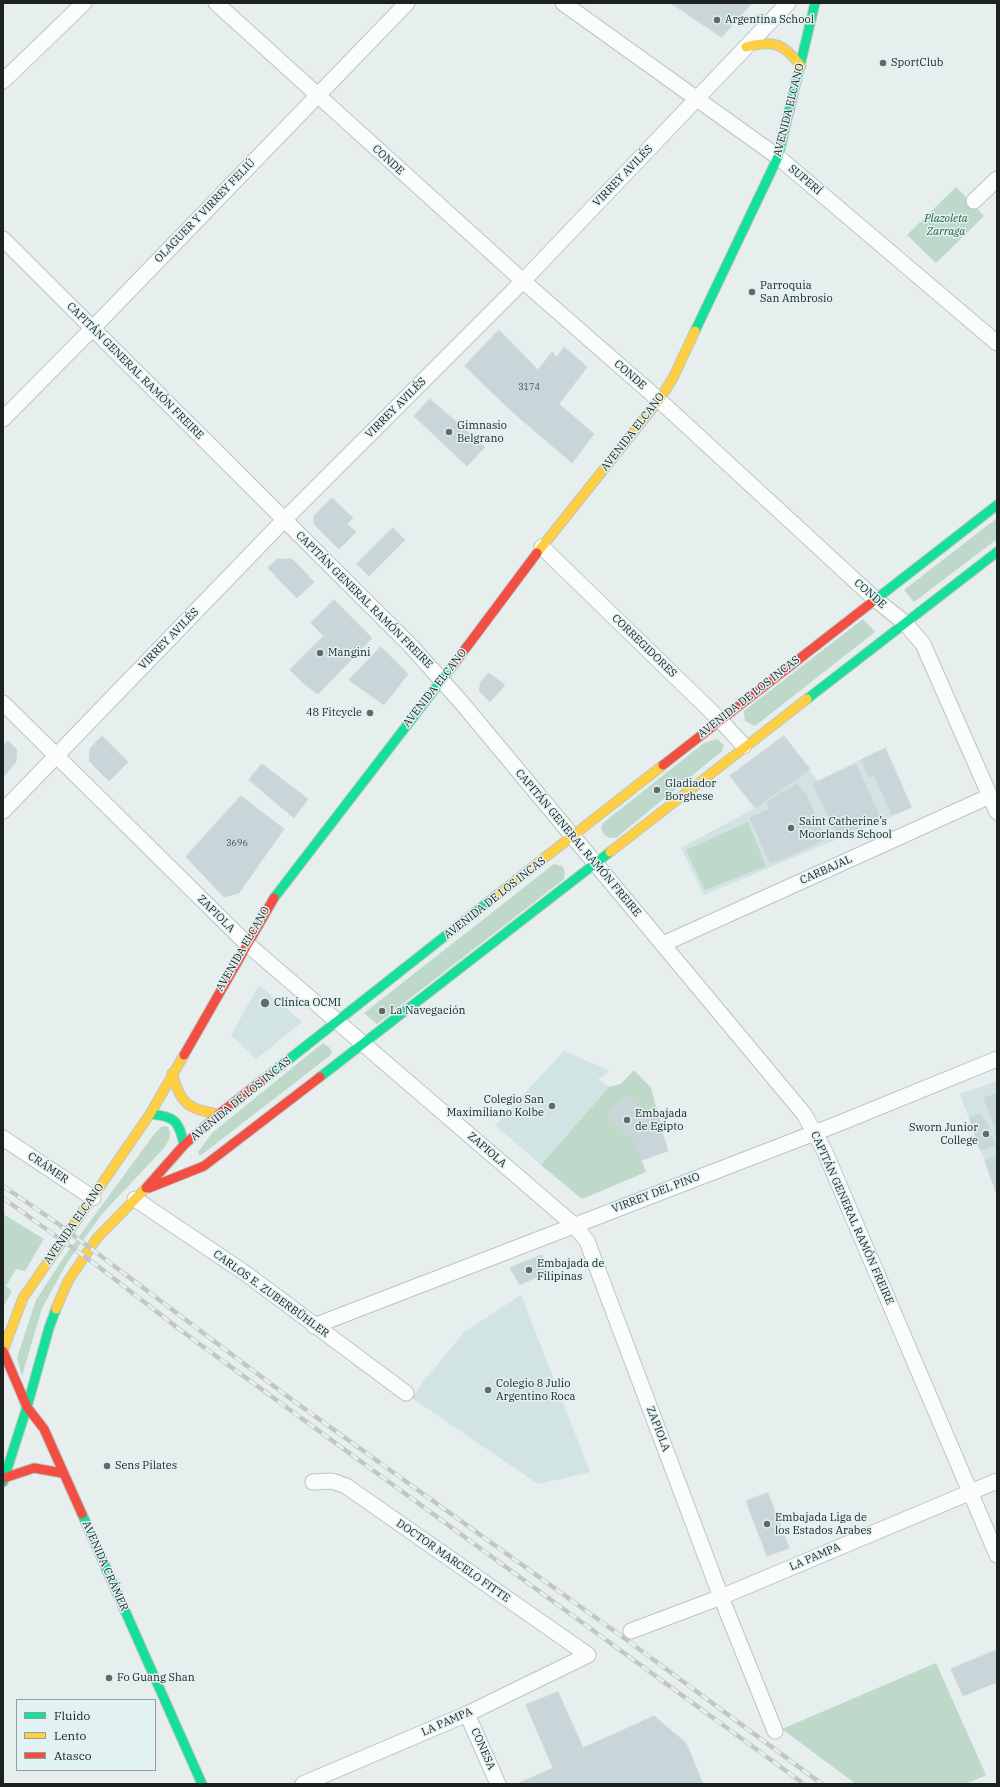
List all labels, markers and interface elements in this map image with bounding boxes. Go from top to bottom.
place label: Argentina School [725,13,814,27]
marker: Argentina School [712,15,722,25]
place label: SportClub [891,56,943,70]
marker: SportClub [878,58,888,68]
street label: AVENIDA ELCANO [771,62,807,158]
street label: CONDE [369,142,407,178]
street label: VIRREY AVILÉS [590,142,656,210]
street label: OLAGUER Y VIRREY FELIÚ [152,156,258,266]
street label: SUPERÍ [786,162,824,198]
park label: Plazoleta Zarraga [924,212,968,238]
place label: Parroquia San Ambrosio [760,279,833,305]
marker: Parroquia San Ambrosio [747,287,757,297]
street label: CAPITÁN GENERAL RAMÓN FREIRE [64,300,206,442]
street label: CONDE [611,357,649,393]
street label: VIRREY AVILÉS [363,375,429,441]
house number: 3174 [518,382,540,392]
street label: AVENIDA ELCANO [598,390,668,474]
place label: Gimnasio Belgrano [457,419,507,445]
marker: Gimnasio Belgrano [444,427,454,437]
street label: CAPITÁN GENERAL RAMÓN FREIRE [293,529,435,671]
street label: CONDE [851,576,889,612]
street label: VIRREY AVILÉS [136,605,202,673]
street label: CORREGIDORES [609,612,679,680]
place label: Mangini [328,646,371,660]
street label: AVENIDA ELCANO [400,646,470,730]
marker: Mangini [315,648,325,658]
street label: AVENIDA DE LOS INCAS [696,653,802,741]
place label: 48 Fitcycle [306,706,362,720]
marker: 48 Fitcycle [365,708,375,718]
street label: CAPITÁN GENERAL RAMÓN FREIRE [512,767,644,919]
place label: Gladiador Borghese [665,777,716,803]
marker: Gladiador Borghese [652,785,662,795]
place label: Saint Catherine’s Moorlands School [799,815,892,841]
marker: Saint Catherine’s Moorlands School [786,823,796,833]
house number: 3696 [226,838,248,848]
street label: CARBAJAL [798,853,854,887]
street label: AVENIDA DE LOS INCAS [442,854,548,942]
street label: ZAPIOLA [195,893,237,935]
street label: AVENIDA ELCANO [213,904,273,994]
place label: Clínica OCMI [274,996,341,1010]
marker: Clínica OCMI [259,997,271,1009]
place label: La Navegación [390,1004,465,1018]
marker: La Navegación [377,1006,387,1016]
street label: AVENIDA DE LOS INCAS [188,1054,294,1144]
place label: Colegio San Maximiliano Kolbe [447,1093,544,1119]
marker: Colegio San Maximiliano Kolbe [547,1101,557,1111]
place label: Embajada de Egipto [635,1107,687,1133]
marker: Embajada de Egipto [622,1115,632,1125]
place label: Sworn Junior College [909,1121,978,1147]
street label: CAPITÁN GENERAL RAMÓN FREIRE [808,1129,896,1307]
marker: Sworn Junior College [981,1129,991,1139]
street label: ZAPIOLA [465,1130,509,1170]
street label: CRÁMER [25,1150,71,1186]
street label: VIRREY DEL PINO [610,1170,702,1216]
street label: AVENIDA ELCANO [41,1181,107,1267]
street label: CARLOS E. ZUBERBÜHLER [211,1248,331,1340]
place label: Embajada de Filipinas [537,1257,604,1283]
marker: Embajada de Filipinas [524,1265,534,1275]
place label: Colegio 8 Julio Argentino Roca [496,1377,576,1403]
marker: Colegio 8 Julio Argentino Roca [483,1385,493,1395]
street label: ZAPIOLA [643,1405,673,1453]
place label: Sens Pilates [115,1459,177,1473]
marker: Sens Pilates [102,1461,112,1471]
place label: Embajada Liga de los Estados Arabes [775,1511,872,1537]
street label: DOCTOR MARCELO FITTE [394,1517,512,1605]
street label: AVENIDA CRÁMER [79,1519,131,1613]
marker: Embajada Liga de los Estados Arabes [762,1519,772,1529]
street label: LA PAMPA [787,1540,843,1574]
place label: Fo Guang Shan [117,1671,195,1685]
marker: Fo Guang Shan [104,1673,114,1683]
legend [16,1699,156,1771]
street label: LA PAMPA [420,1705,474,1739]
text: Fluido [54,1708,90,1723]
street label: CONESA [468,1726,498,1772]
text: Lento [54,1728,86,1743]
text: Atasco [54,1748,92,1763]

